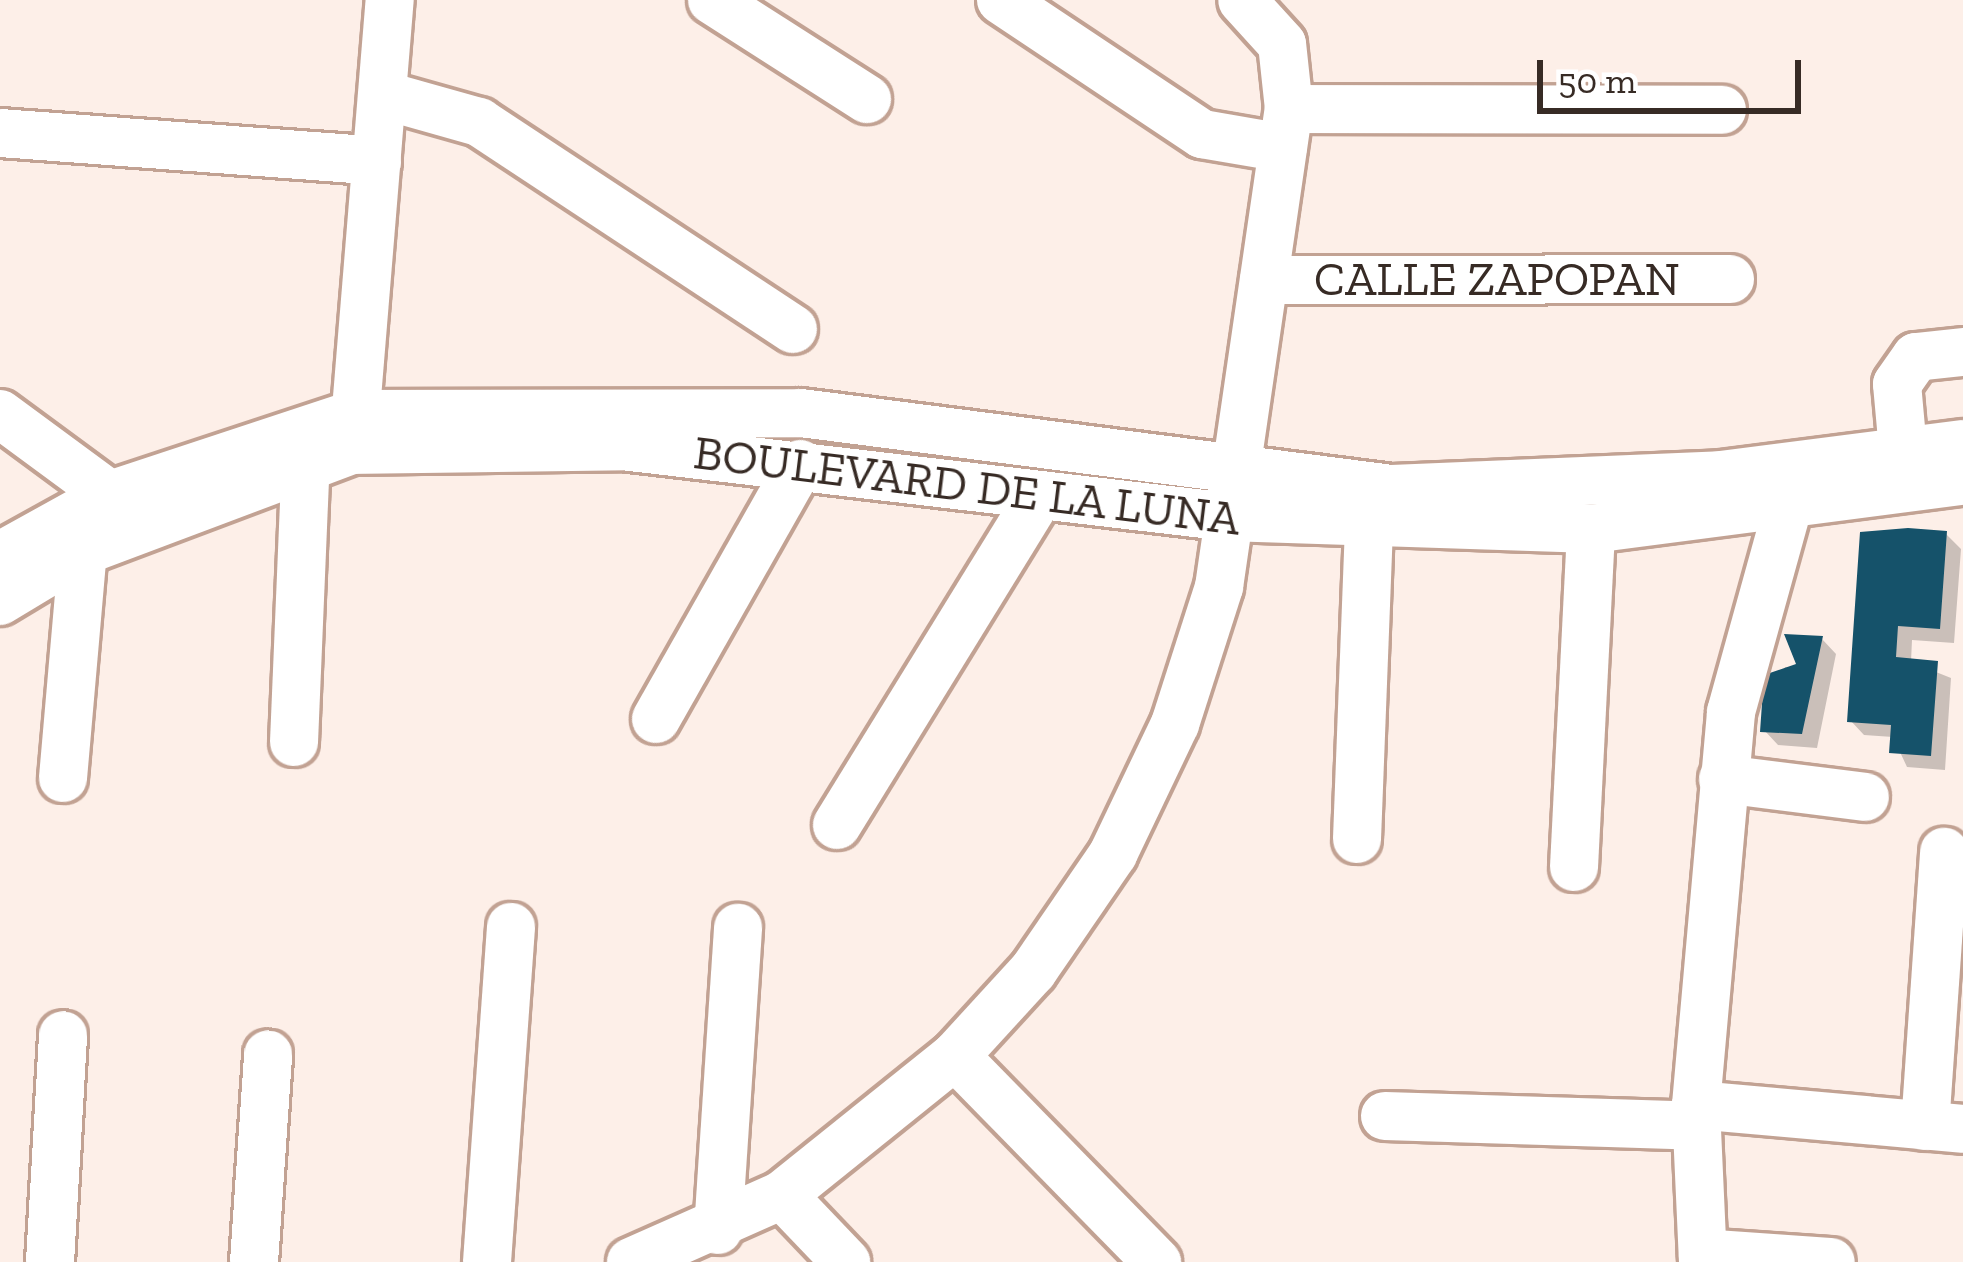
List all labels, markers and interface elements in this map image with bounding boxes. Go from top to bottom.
scale bar [1543,36,1807,110]
text: 50 m [1558,59,1636,102]
street label: CALLE ZAPOPAN [1314,250,1680,308]
street label: BOULEVARD DE LA LUNA [690,423,1244,547]

